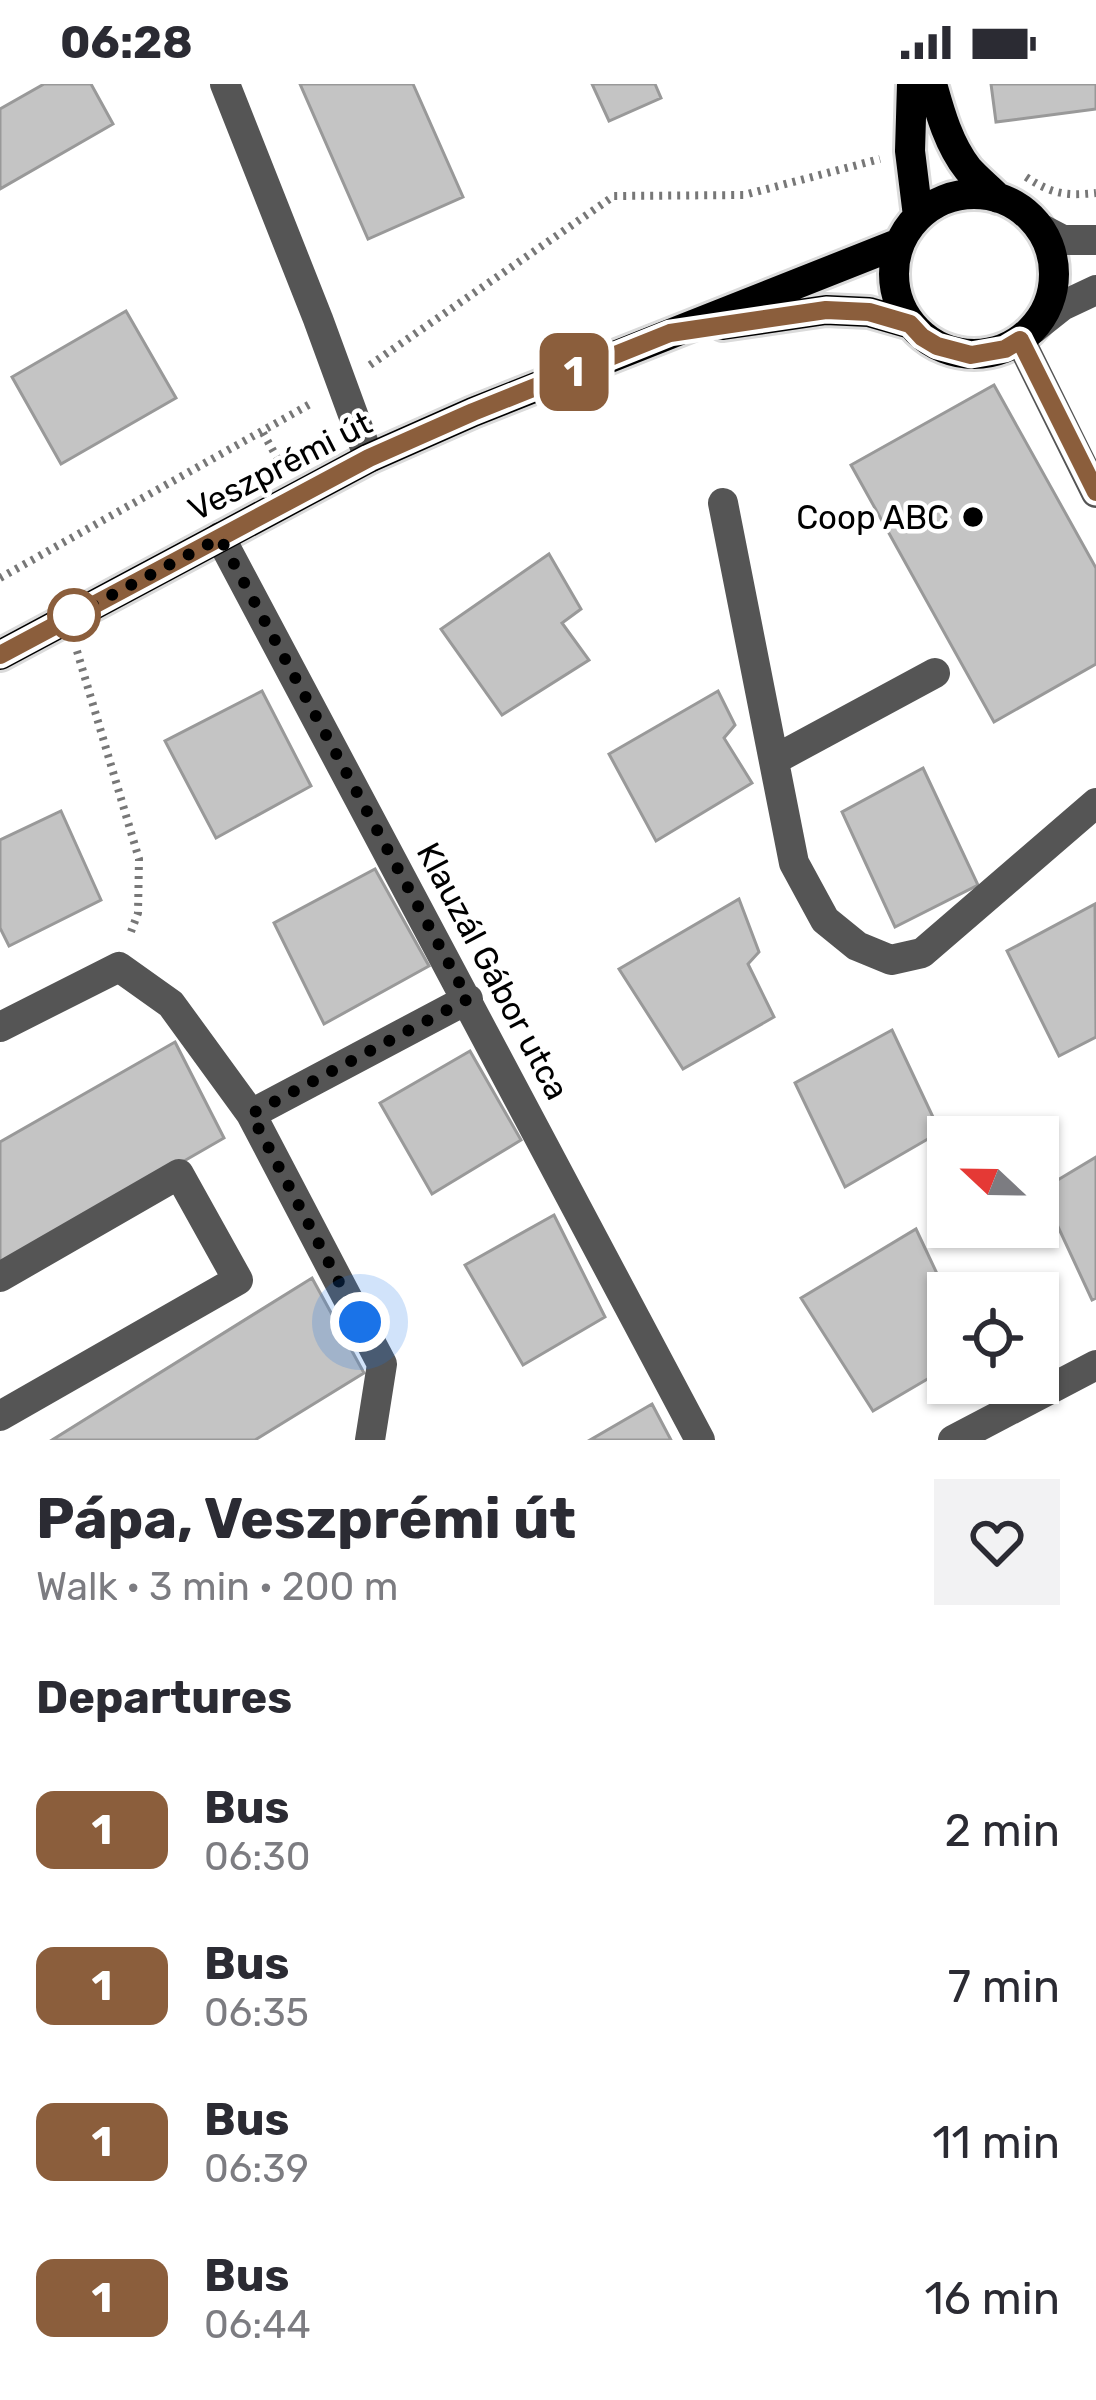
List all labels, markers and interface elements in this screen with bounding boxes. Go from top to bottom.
text: 06:28 [60,16,193,69]
line badge: 1 [535,333,613,411]
text: 1 [564,347,584,397]
street label: Veszprémi út [182,403,378,529]
place label: Coop ABC [796,498,949,537]
marker: Coop ABC [960,504,986,530]
unlabelled marker [49,590,99,640]
street label: Klauzál Gábor utca [409,836,577,1106]
north arrow [927,1116,1059,1248]
map controls [927,1116,1059,1404]
button: locate [927,1272,1059,1404]
your location [330,1292,390,1352]
button: heart [934,1479,1060,1605]
text: Pápa, Veszprémi út [36,1485,576,1552]
text: Walk · 3 min · 200 m [36,1564,398,1610]
text: Departures [36,1671,292,1724]
text: Bus [204,1781,289,1834]
text: 2 min [944,1804,1060,1857]
text: 1 [92,1805,112,1855]
text: 06:30 [204,1834,310,1880]
text: Bus [204,1937,289,1990]
text: 7 min [948,1960,1060,2013]
text: 1 [92,1961,112,2011]
text: 06:35 [204,1990,309,2036]
text: Bus [204,2093,289,2146]
text: 11 min [932,2116,1060,2169]
text: 1 [92,2117,112,2167]
text: 06:39 [204,2146,309,2192]
text: Bus [204,2249,289,2302]
text: 16 min [924,2272,1060,2325]
text: 1 [92,2273,112,2323]
text: 06:44 [204,2302,311,2348]

